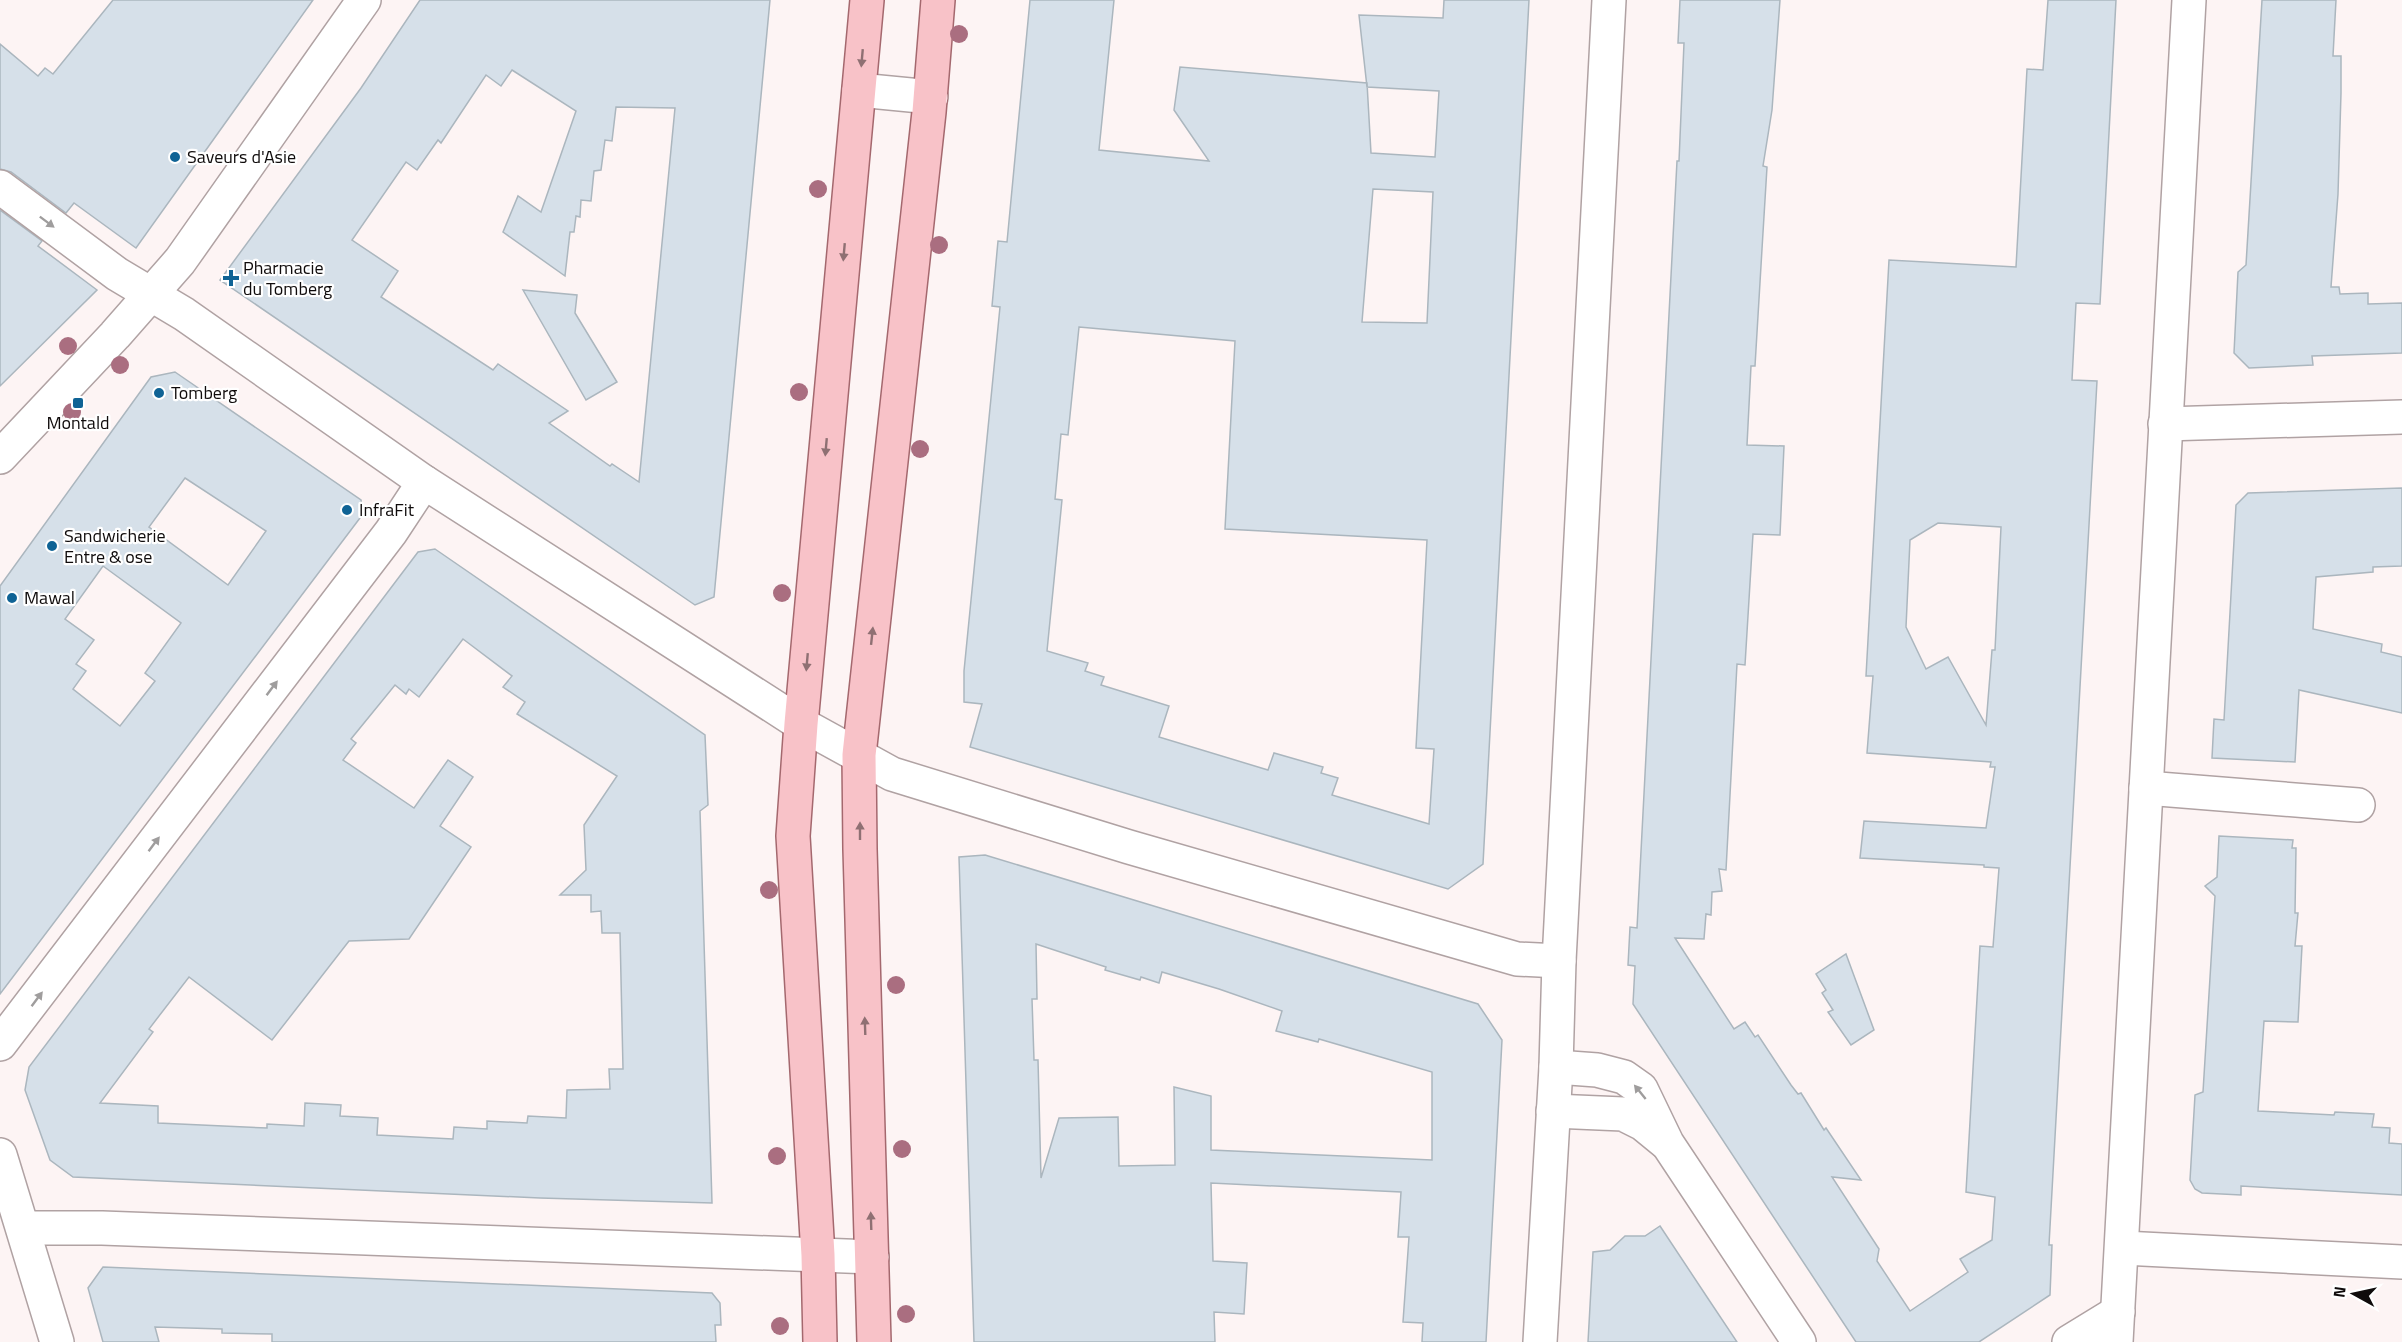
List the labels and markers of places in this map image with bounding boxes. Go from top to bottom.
place label: Saveurs d'Asie [187,143,296,170]
marker: Saveurs d'Asie [168,150,182,164]
place label: Pharmacie du Tomberg [243,254,332,302]
marker: Pharmacie du Tomberg [224,271,238,285]
place label: Tomberg [171,379,237,406]
marker: Tomberg [152,386,166,400]
marker: Montald [71,396,85,410]
place label: Montald [46,409,110,436]
place label: InfraFit [359,496,415,523]
marker: InfraFit [340,503,354,517]
place label: Sandwicherie Entre & ose [64,522,165,570]
marker: Sandwicherie Entre & ose [45,539,59,553]
place label: Mawal [24,584,75,611]
marker: Mawal [5,591,19,605]

